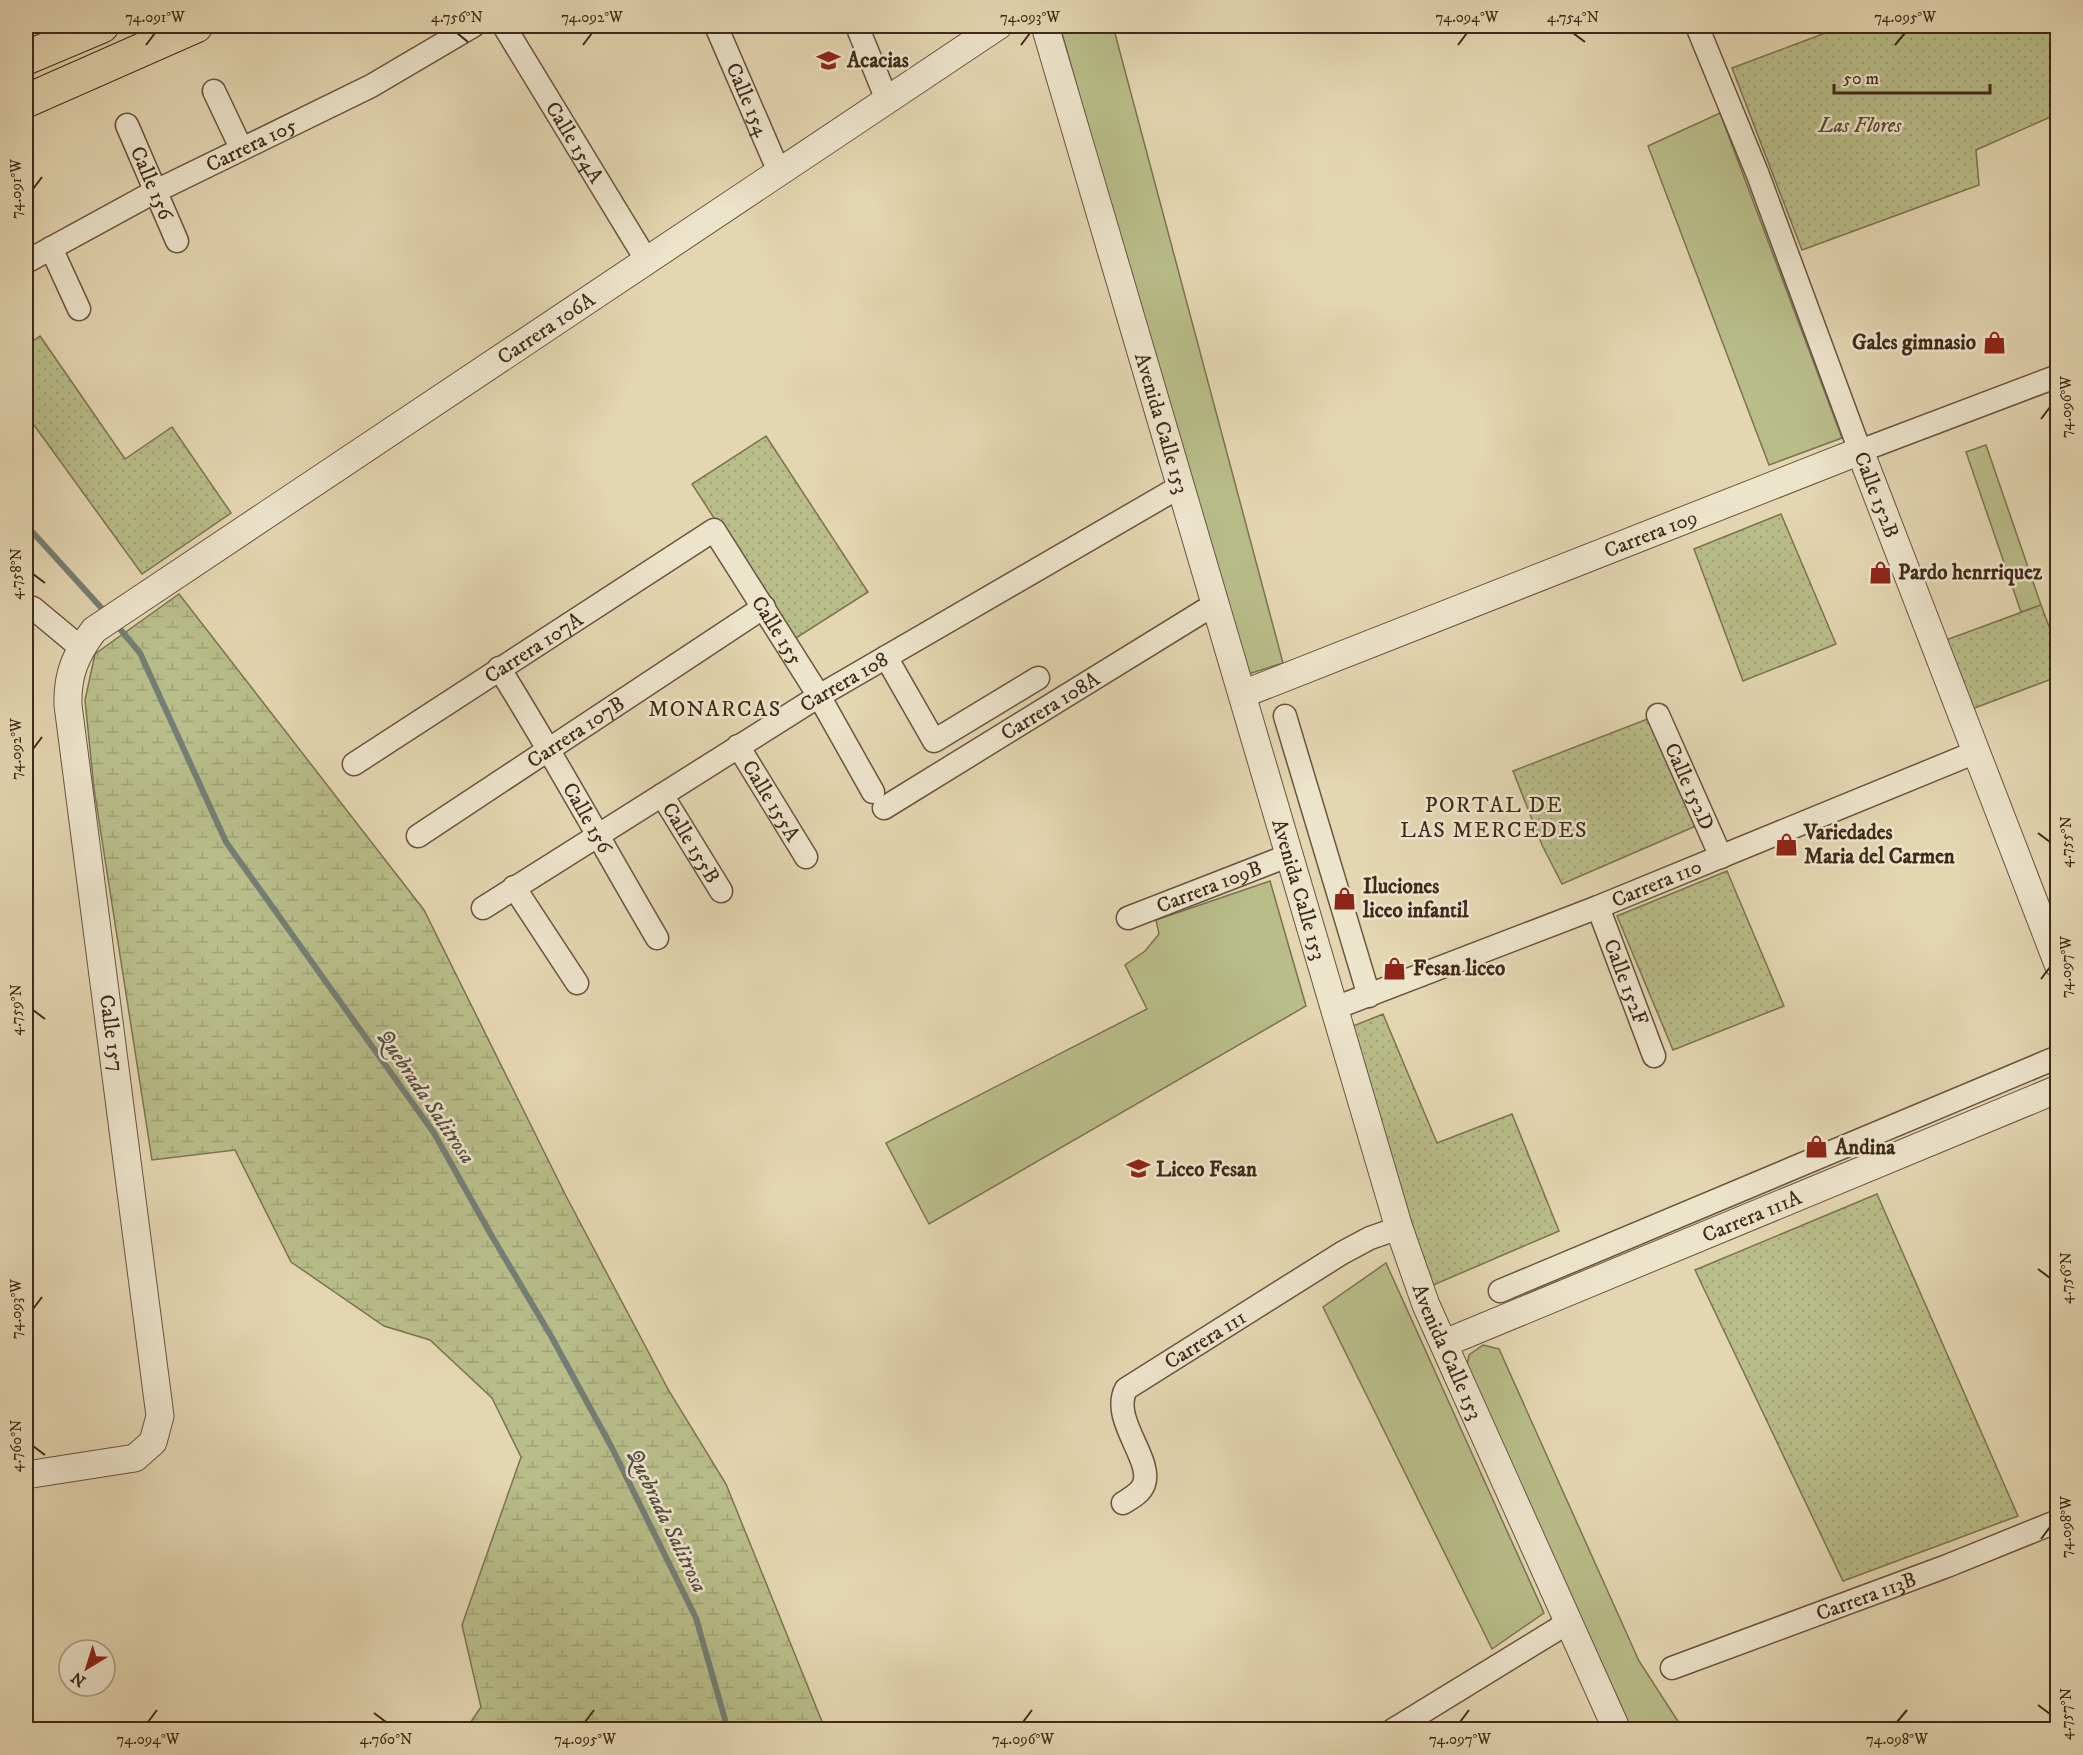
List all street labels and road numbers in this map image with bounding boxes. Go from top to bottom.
street label: Calle 154 [719,59,774,142]
street label: Calle 154A [539,97,609,189]
street label: Carrera 105 [202,112,301,179]
street label: Calle 156 [124,142,179,225]
street label: Carrera 106A [493,287,601,371]
street label: Avenida Calle 153 [1128,350,1194,497]
street label: Calle 152B [1848,448,1904,542]
street label: Carrera 109 [1601,504,1701,564]
street label: Calle 155 [745,591,808,670]
street label: Carrera 107A [480,606,589,690]
street label: Carrera 108 [795,647,893,719]
street label: Carrera 108A [996,666,1105,747]
street label: Carrera 107B [522,691,630,774]
street label: Calle 152D [1658,739,1719,834]
street label: Calle 155A [736,756,806,847]
street label: Calle 156 [556,778,618,859]
street label: Calle 155B [656,798,725,889]
street label: Avenida Calle 153 [1265,816,1331,963]
street label: Carrera 110 [1608,854,1706,914]
street label: Carrera 109B [1153,855,1266,920]
street label: Calle 152F [1597,936,1653,1029]
street label: Calle 157 [93,993,129,1073]
street label: Carrera 111A [1699,1184,1806,1249]
street label: Avenida Calle 153 [1406,1281,1488,1424]
street label: Carrera 111 [1160,1305,1251,1376]
street label: Carrera 113B [1813,1566,1920,1627]

